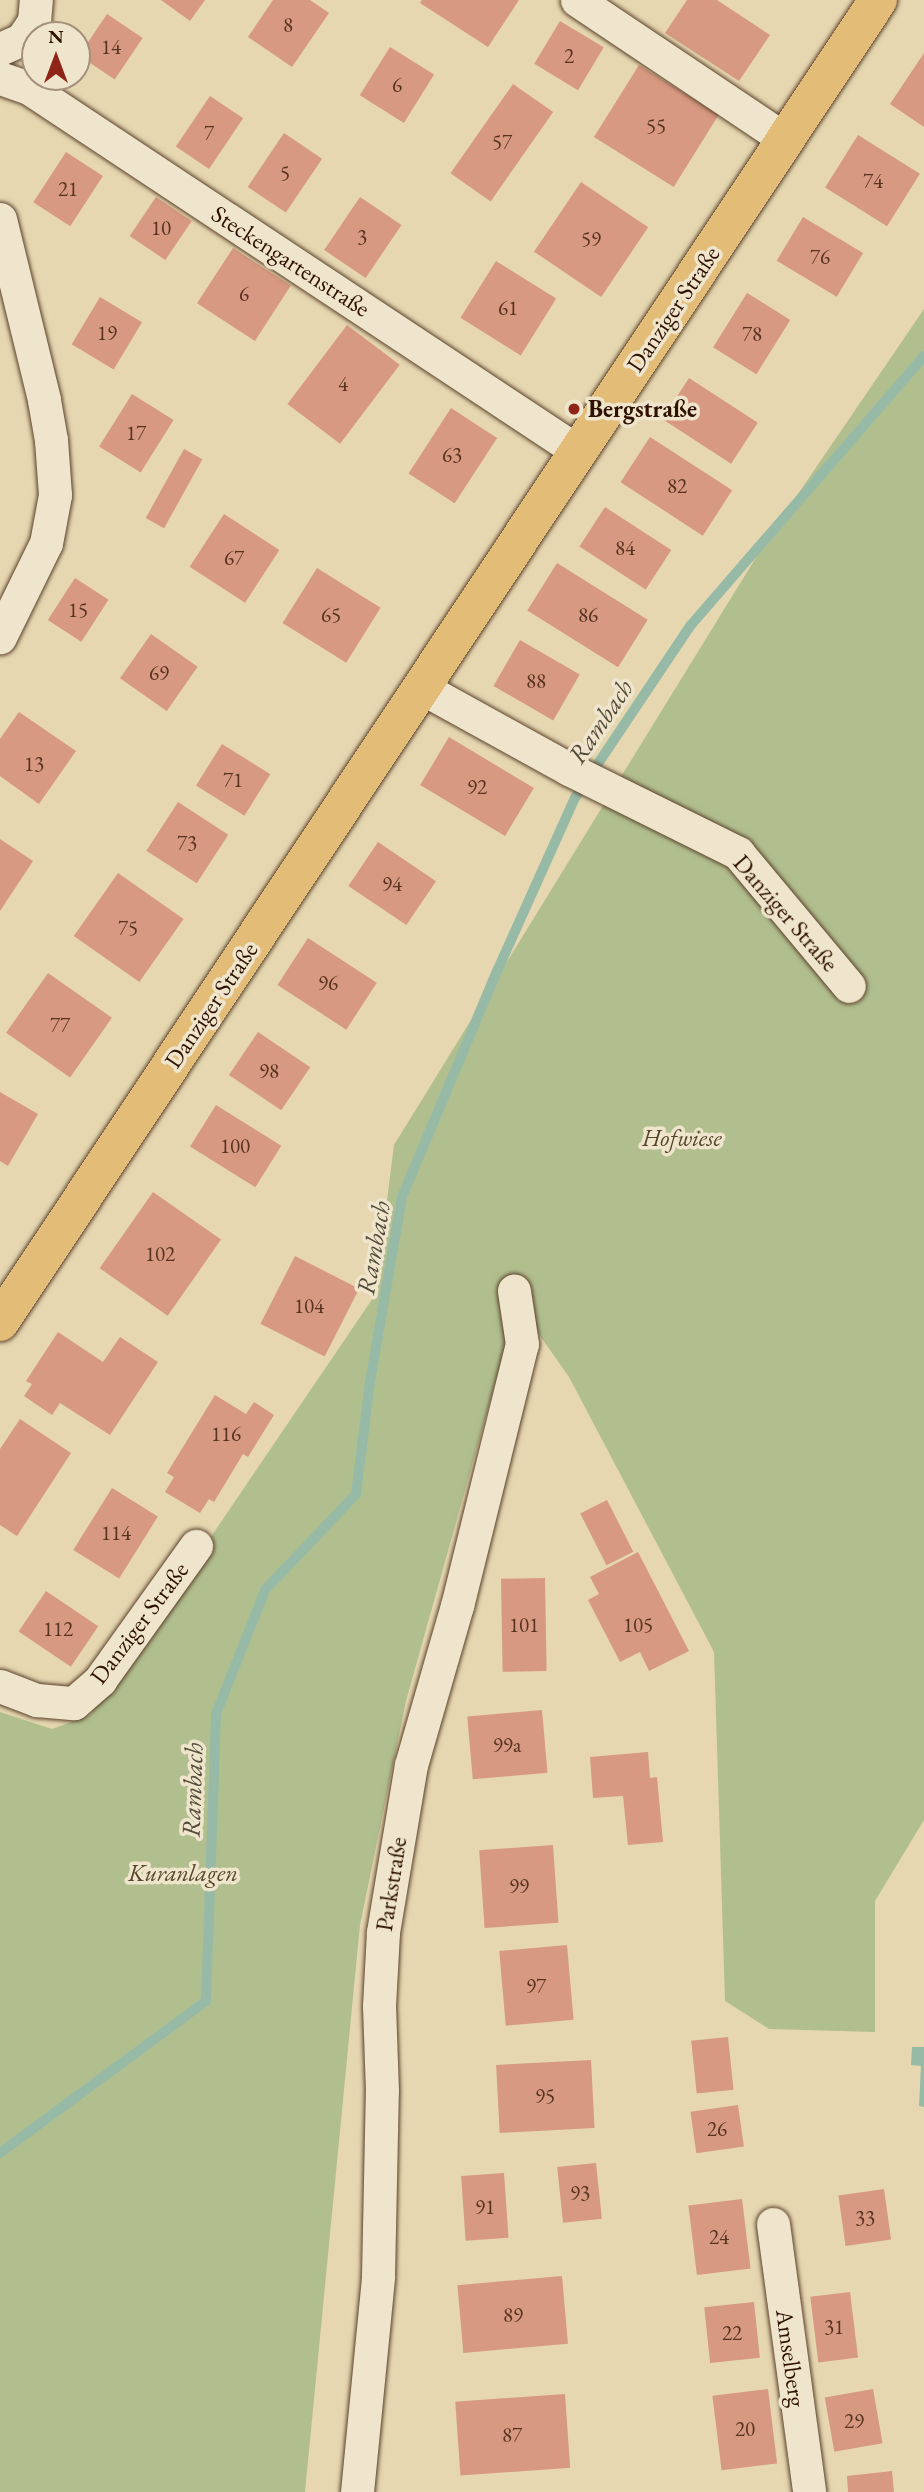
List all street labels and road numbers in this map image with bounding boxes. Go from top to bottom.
street label: Steckengartenstraße [206,199,376,323]
street label: Danziger Straße [620,241,726,377]
street label: Danziger Straße [727,849,845,977]
street label: Danziger Straße [158,937,264,1073]
street label: Danziger Straße [84,1556,194,1690]
street label: Parkstraße [369,1835,413,1933]
street label: Amselberg [770,2307,812,2409]

